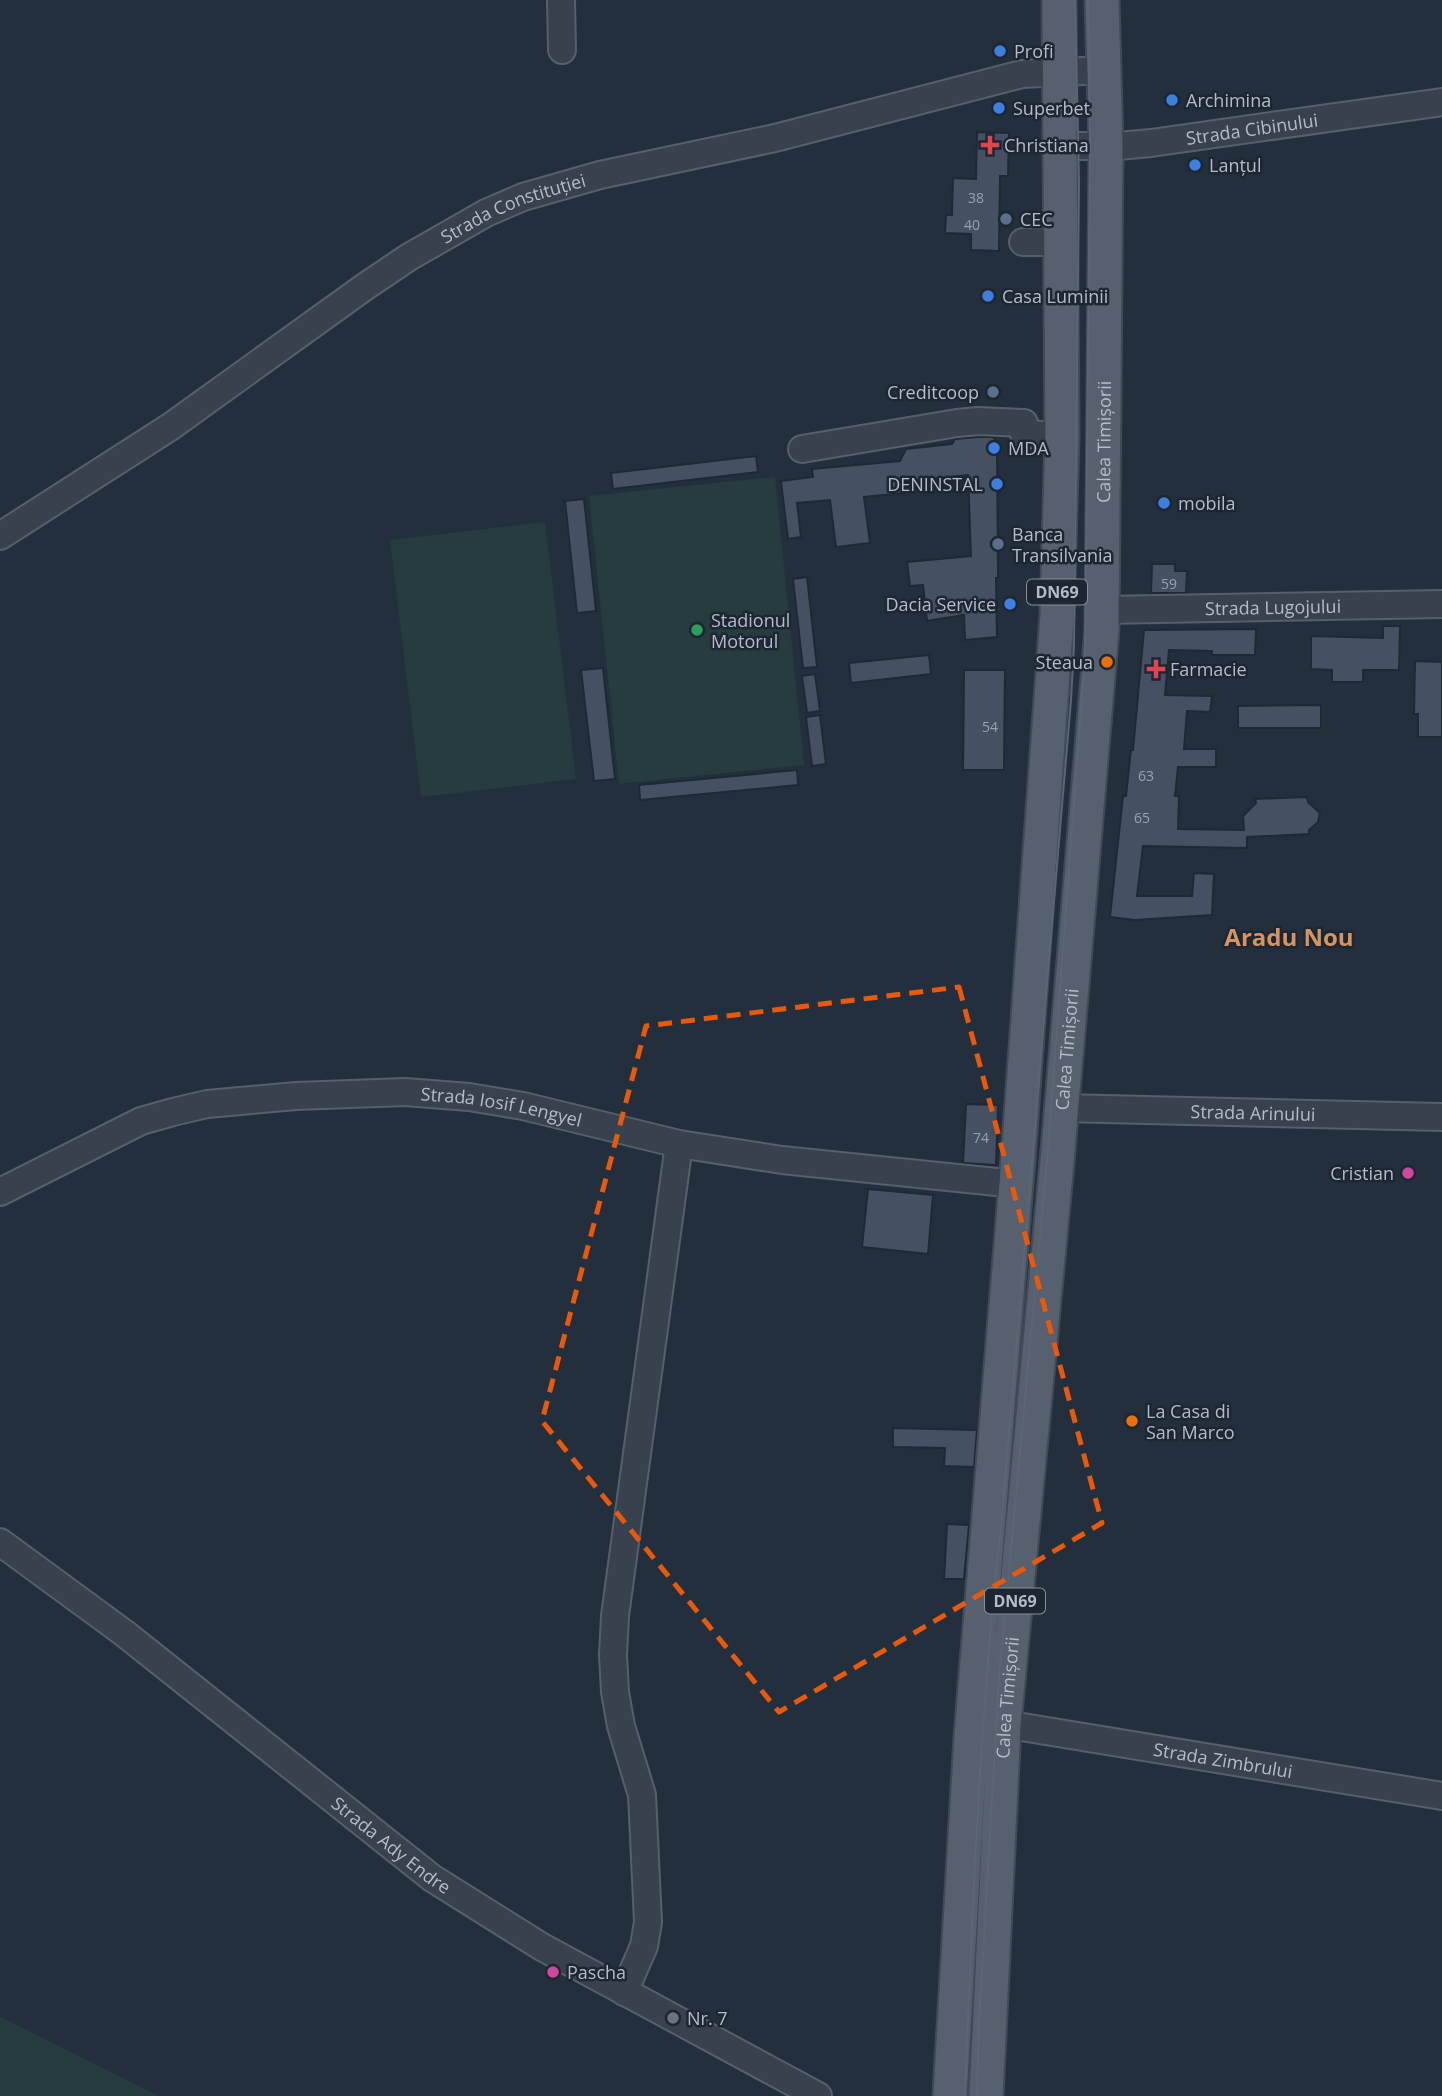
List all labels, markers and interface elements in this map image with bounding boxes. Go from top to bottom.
place label: Profi [1014,39,1054,63]
marker: Profi [992,43,1008,59]
place label: Archimina [1186,88,1271,112]
marker: Archimina [1164,92,1180,108]
place label: Superbet [1013,96,1090,120]
marker: Superbet [991,100,1007,116]
street label: Strada Cibinului [1184,108,1319,150]
place label: Christiana [1004,133,1089,157]
marker: Christiana [982,137,998,153]
place label: Lanțul [1209,153,1261,177]
marker: Lanțul [1187,157,1203,173]
street label: Strada Constituției [436,168,588,249]
house number: 38 [968,188,984,207]
place label: CEC [1020,207,1053,231]
marker: CEC [998,211,1014,227]
house number: 40 [964,215,980,234]
place label: Casa Luminii [1002,284,1108,308]
marker: Casa Luminii [980,288,996,304]
place label: Creditcoop [887,380,979,404]
street label: Calea Timișorii [1091,381,1116,503]
marker: Creditcoop [985,384,1001,400]
place label: MDA [1008,436,1049,460]
marker: MDA [986,440,1002,456]
place label: DENINSTAL [887,472,983,496]
marker: DENINSTAL [989,476,1005,492]
place label: mobila [1178,491,1236,515]
marker: mobila [1156,495,1172,511]
place label: Banca Transilvania [1012,522,1113,567]
marker: Banca Transilvania [990,536,1006,552]
house number: 59 [1161,574,1177,593]
road number: DN69 [1027,580,1087,604]
place label: Dacia Service [885,592,996,616]
street label: Strada Lugojului [1205,594,1341,620]
marker: Dacia Service [1002,596,1018,612]
place label: Stadionul Motorul [711,608,790,653]
marker: Stadionul Motorul [689,622,705,638]
place label: Steaua [1036,650,1093,674]
marker: Steaua [1099,654,1115,670]
place label: Farmacie [1170,657,1247,681]
marker: Farmacie [1148,661,1164,677]
house number: 54 [982,717,998,736]
house number: 63 [1138,766,1154,785]
house number: 65 [1134,808,1150,827]
district label: Aradu Nou [1224,920,1354,953]
street label: Calea Timișorii [1049,987,1084,1111]
street label: Strada Iosif Lengyel [420,1081,584,1132]
street label: Strada Arinului [1190,1099,1316,1126]
house number: 74 [973,1128,989,1147]
place label: Cristian [1330,1161,1394,1185]
marker: Cristian [1400,1165,1416,1181]
place label: La Casa di San Marco [1146,1399,1235,1444]
marker: La Casa di San Marco [1124,1413,1140,1429]
road number: DN69 [985,1588,1045,1614]
street label: Calea Timișorii [990,1636,1024,1759]
street label: Strada Zimbrului [1152,1737,1294,1783]
street label: Strada Ady Endre [327,1791,455,1899]
place label: Pascha [567,1960,626,1984]
marker: Pascha [545,1964,561,1980]
place label: Nr. 7 [687,2006,728,2030]
marker: Nr. 7 [665,2010,681,2026]

